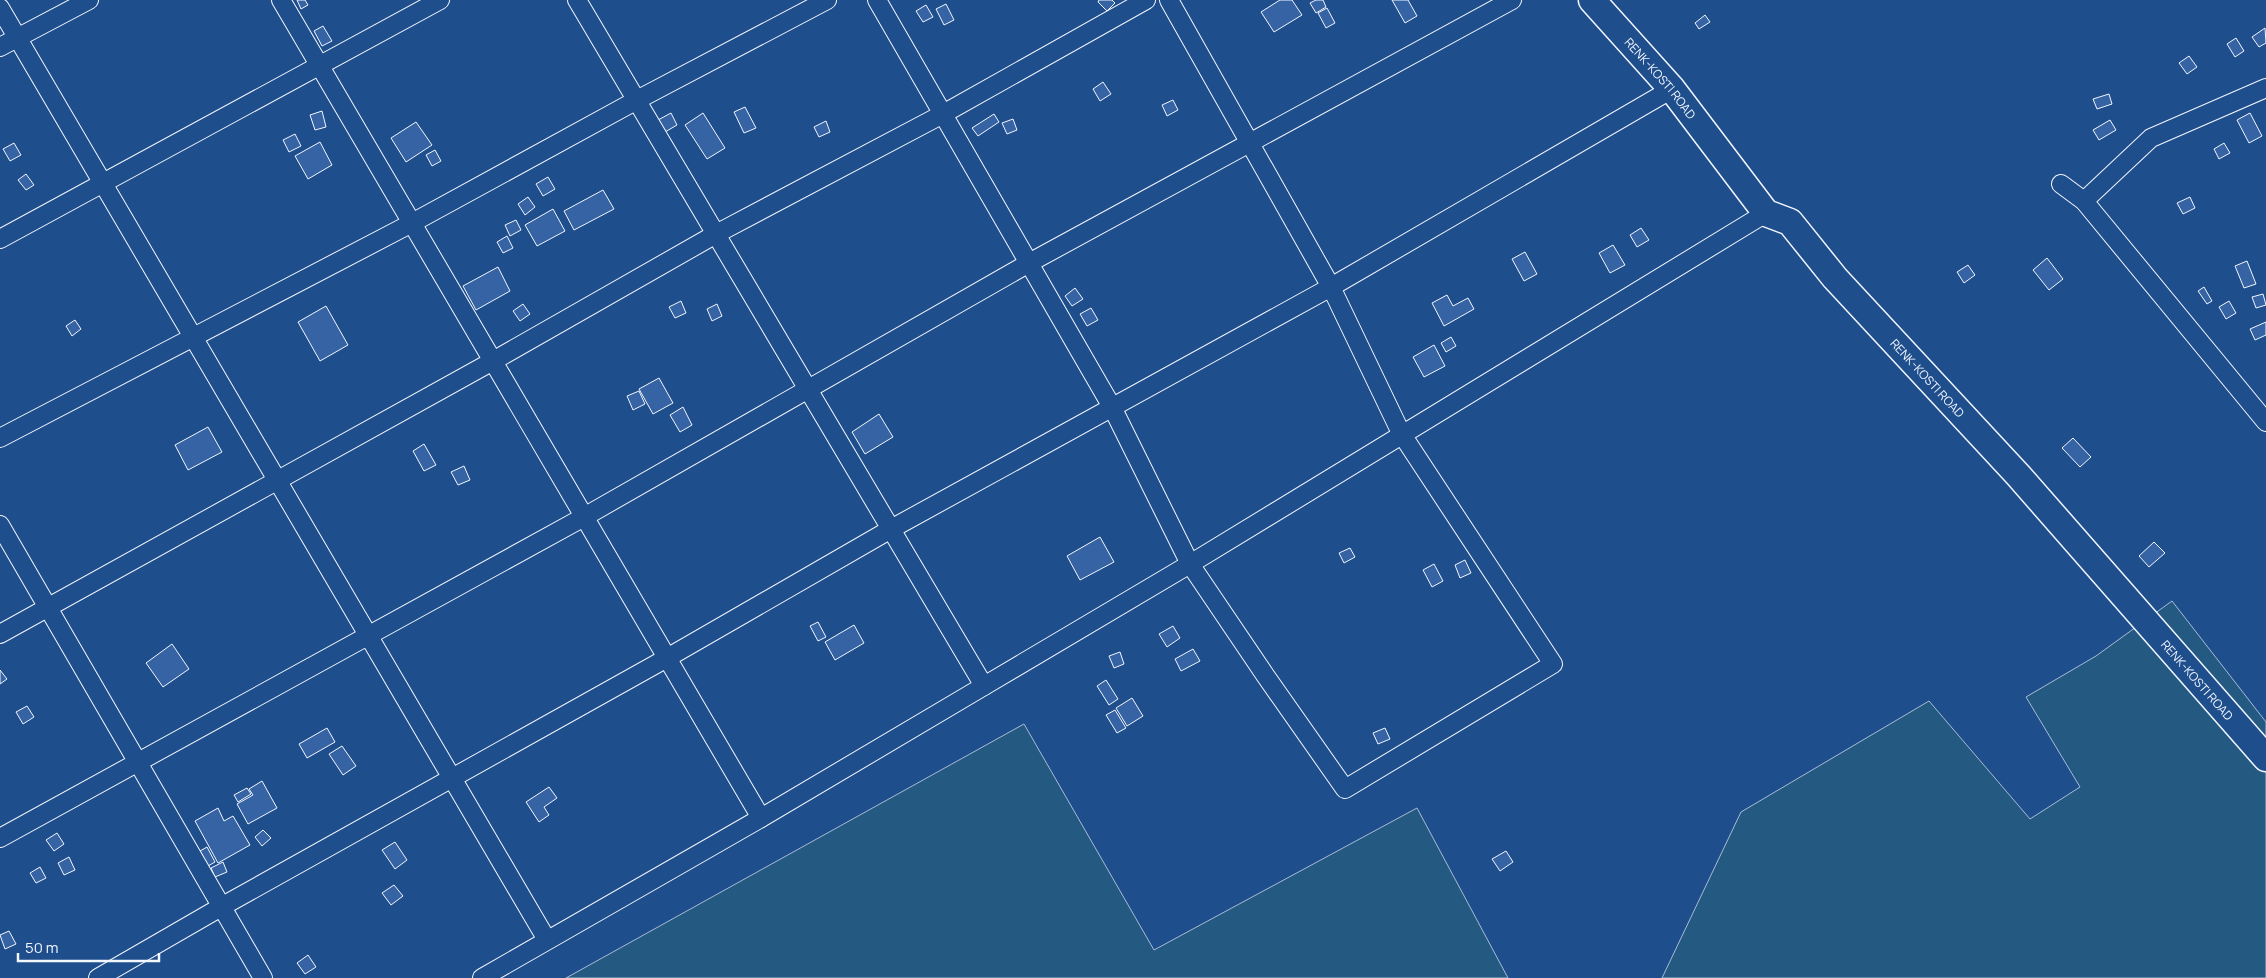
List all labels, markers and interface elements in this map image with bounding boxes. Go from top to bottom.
street label: RENK-KOSTI ROAD [1621,34,1700,122]
street label: RENK-KOSTI ROAD [1887,335,1969,421]
street label: RENK-KOSTI ROAD [2158,636,2237,724]
scale bar [18,930,159,962]
text: 50 m [25,937,59,958]

